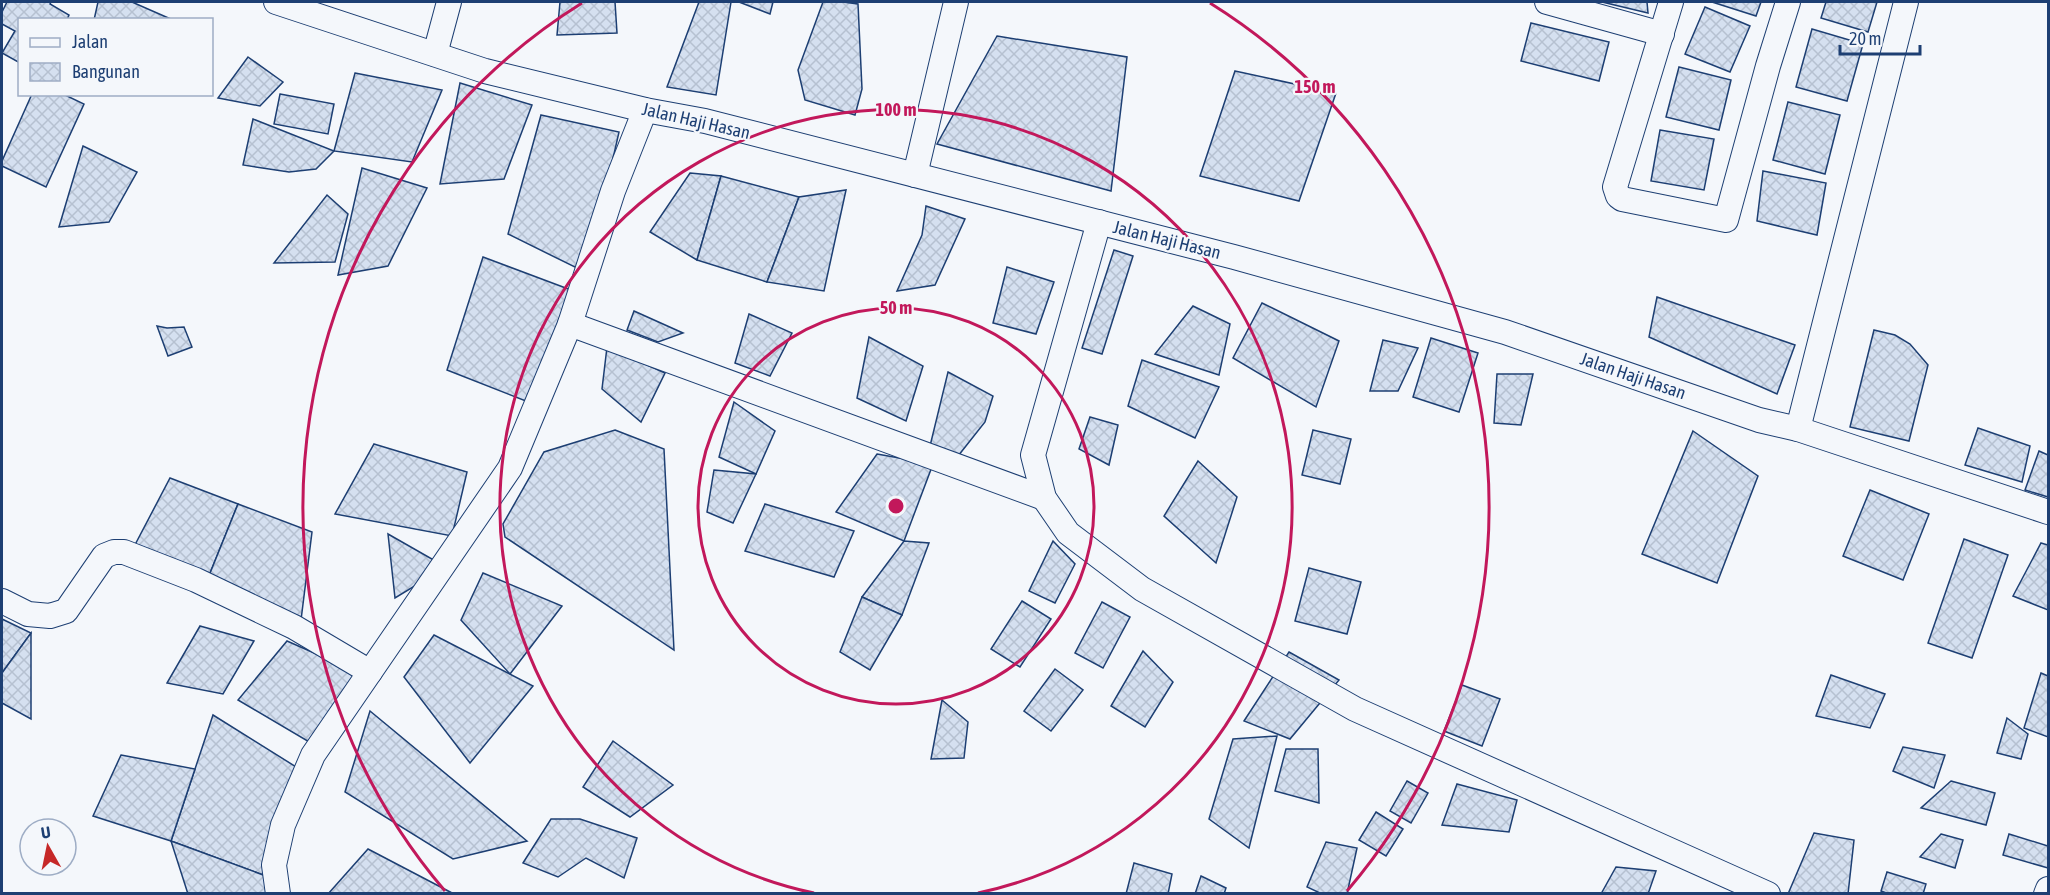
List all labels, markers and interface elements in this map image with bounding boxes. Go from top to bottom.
legend [18,18,213,96]
scale bar [1840,18,1920,56]
text: 20 m [1849,28,1881,49]
text: Jalan [72,31,108,52]
text: Bangunan [72,61,140,82]
text: 150 m [1295,76,1335,97]
street label: Jalan Haji Hasan [640,98,752,143]
text: 100 m [876,99,916,120]
street label: Jalan Haji Hasan [1111,216,1223,263]
text: 50 m [880,297,912,318]
street label: Jalan Haji Hasan [1578,348,1689,403]
centre of rings [886,496,906,516]
north arrow [18,817,78,877]
text: U [40,823,52,842]

